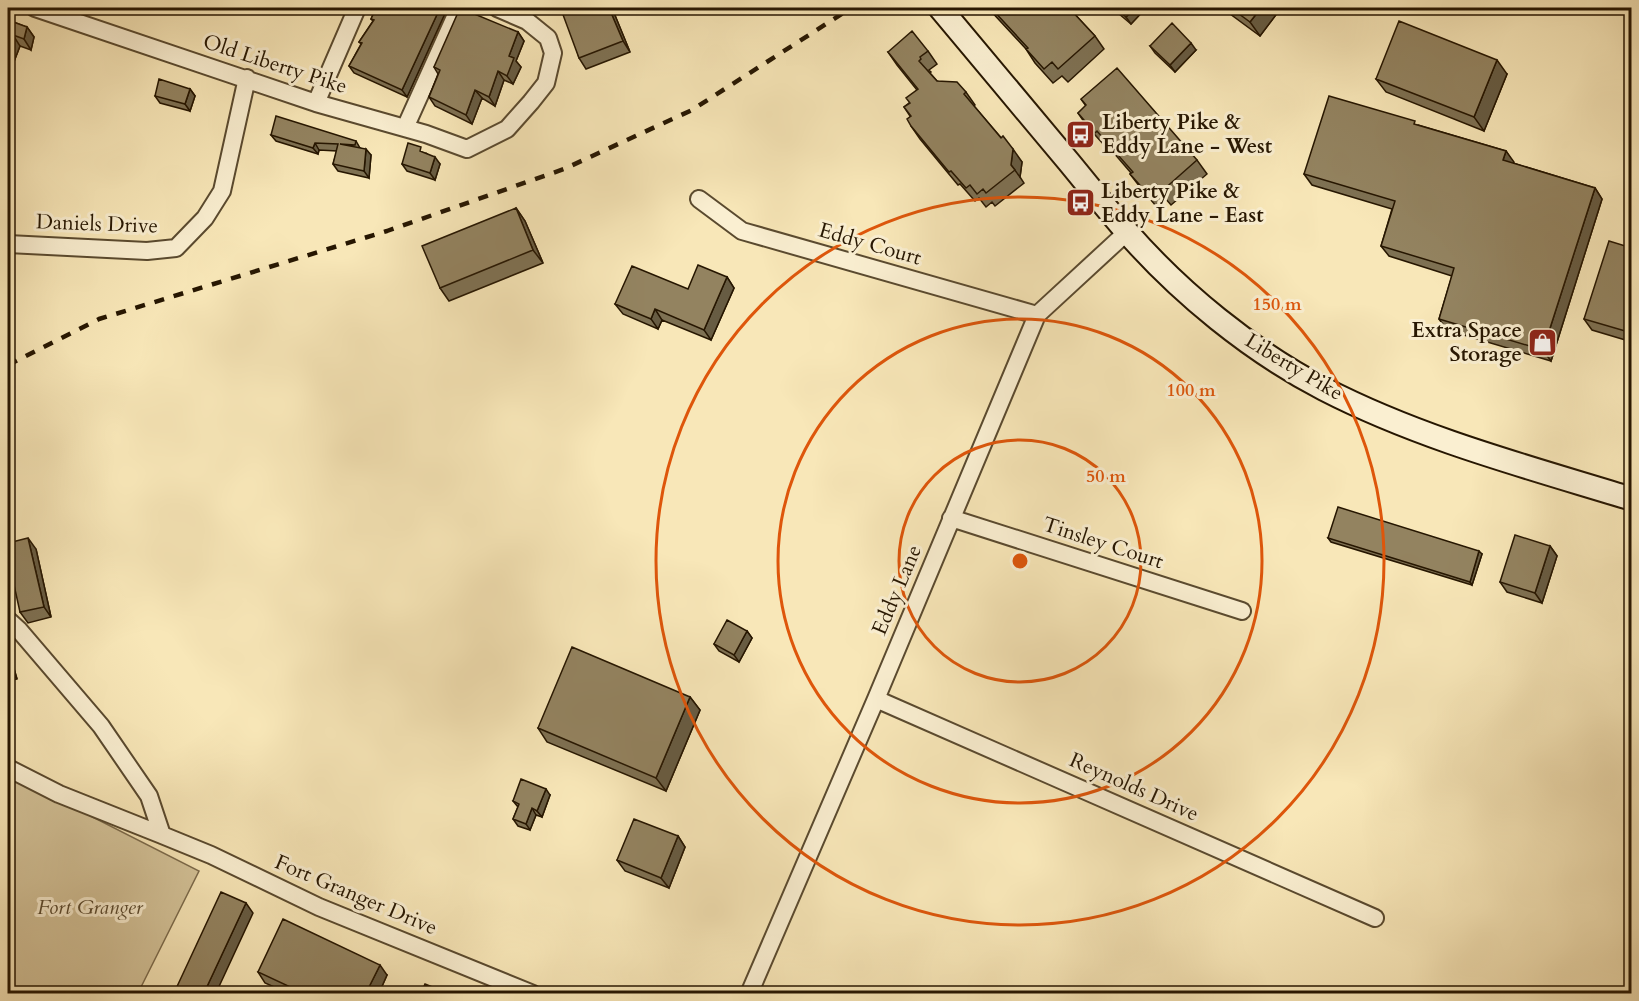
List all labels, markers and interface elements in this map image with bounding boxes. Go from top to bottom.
street label: Old Liberty Pike [199,27,351,101]
place label: Liberty Pike & Eddy Lane - West [1102,108,1273,161]
bus stop icon: Liberty Pike & Eddy Lane - West [1065,118,1097,150]
place label: Liberty Pike & Eddy Lane - East [1101,177,1264,230]
bus stop icon: Liberty Pike & Eddy Lane - East [1064,187,1096,219]
street label: Daniels Drive [35,207,159,241]
street label: Eddy Court [815,216,925,273]
text: 150 m [1252,292,1302,317]
place label: Extra Space Storage [1411,316,1522,369]
street label: Liberty Pike [1240,326,1348,408]
shop icon: Extra Space Storage [1527,326,1559,358]
text: 100 m [1166,378,1216,403]
text: 50 m [1086,464,1126,489]
street label: Tinsley Court [1039,510,1167,576]
street label: Eddy Lane [865,540,929,640]
centre of rings [1010,551,1030,571]
street label: Reynolds Drive [1065,746,1203,828]
street label: Fort Granger Drive [270,848,442,942]
park label: Fort Granger [37,893,144,922]

